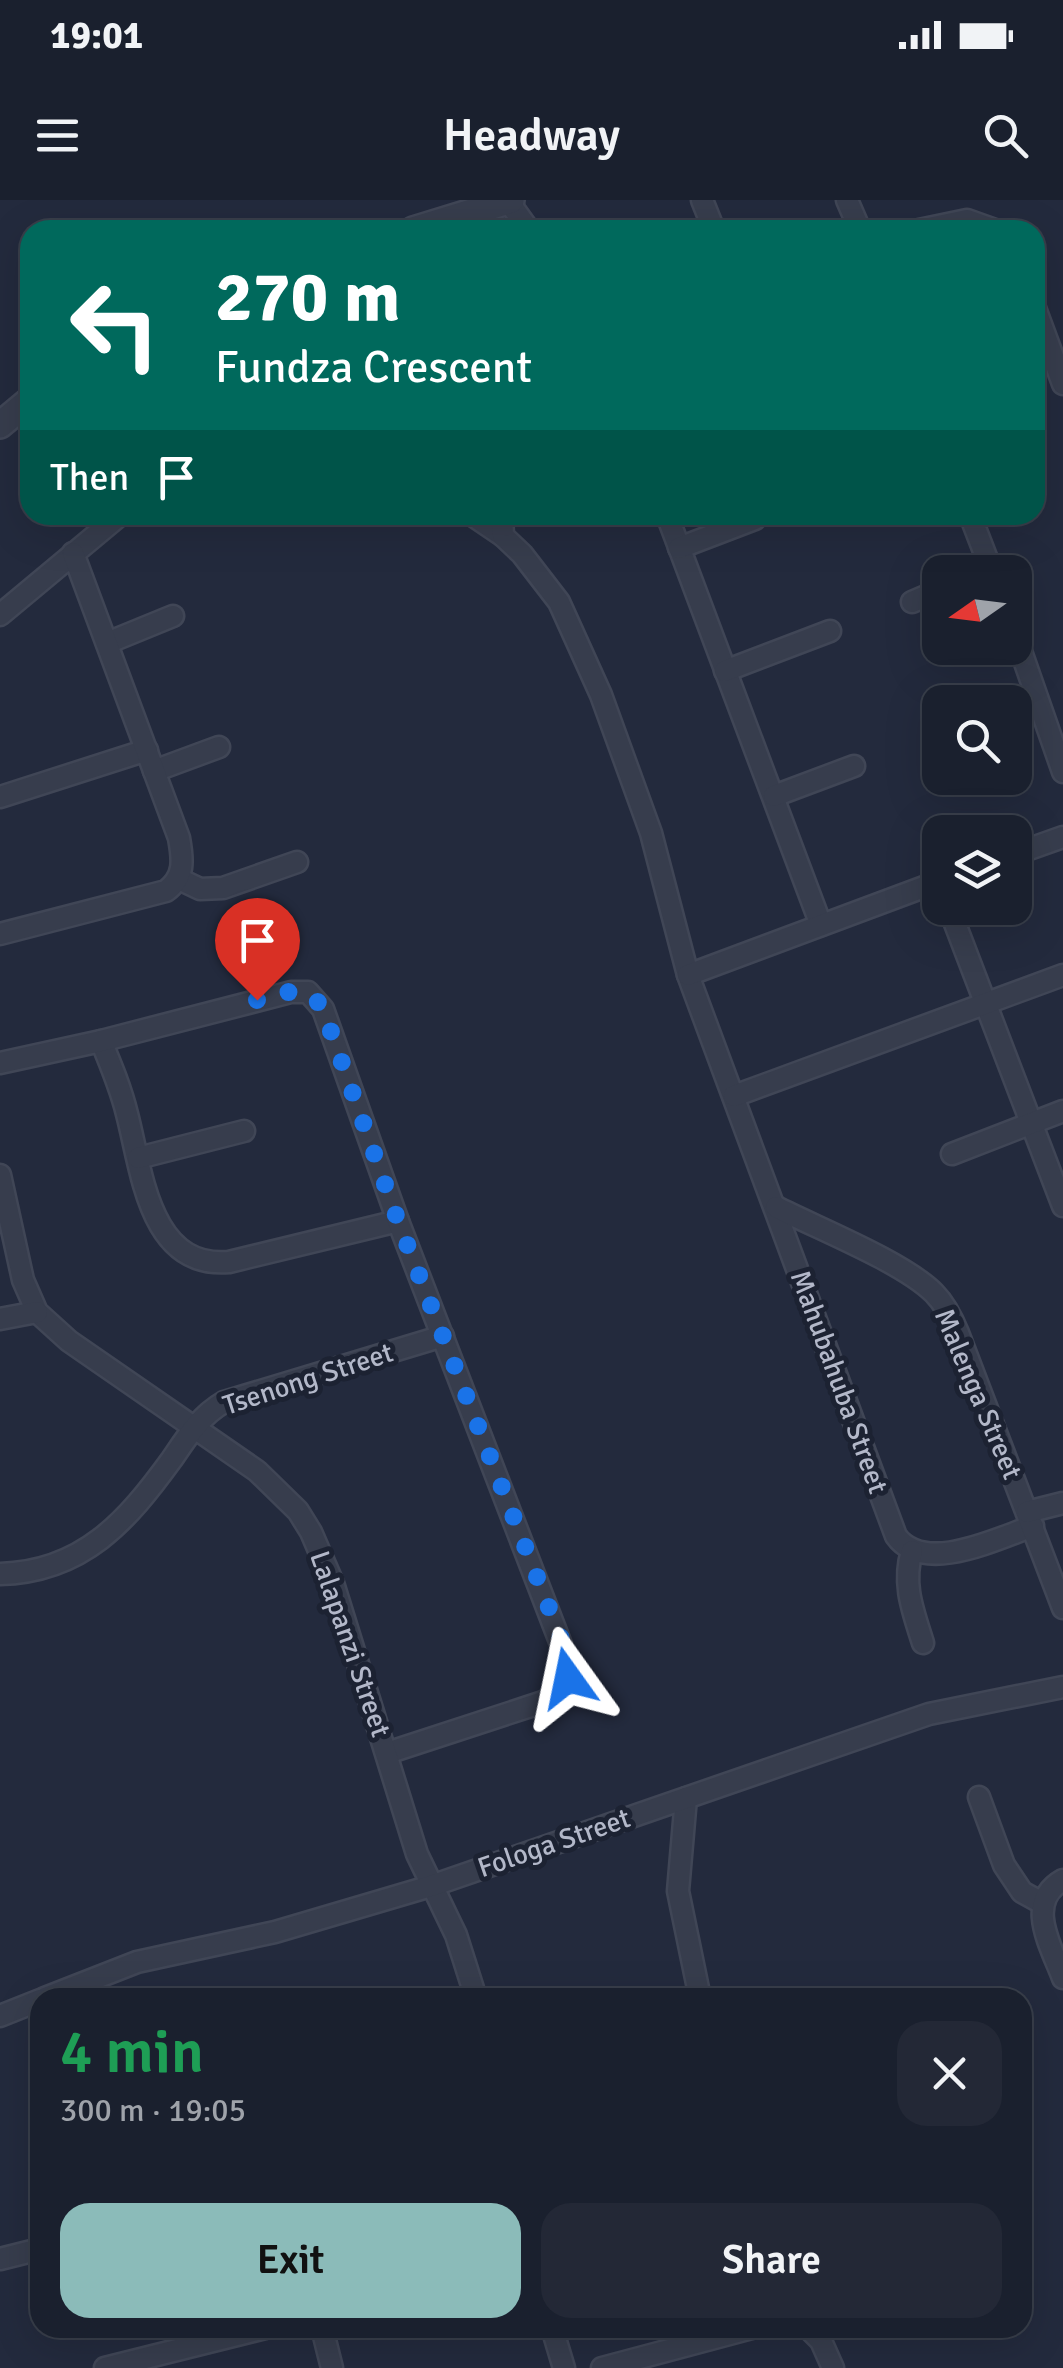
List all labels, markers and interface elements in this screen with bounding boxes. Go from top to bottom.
text: 19:01 [50,12,143,59]
icon: menu [30,108,85,163]
text: Headway [443,108,620,163]
icon: search [978,108,1033,163]
text: 270 m [215,254,400,340]
icon: left [50,260,180,390]
text: Fundza Crescent [215,340,532,395]
icon: arrive [149,450,204,505]
text: Then [50,454,129,501]
north arrow [922,555,1032,665]
map controls [922,555,1032,925]
button: search [922,685,1032,795]
button: layers [922,815,1032,925]
pin [215,898,300,1001]
icon: arrive [230,913,285,968]
street label: Mahubahuba Street [783,1266,895,1498]
street label: Malenga Street [927,1304,1029,1485]
street label: Tsenong Street [219,1335,398,1423]
street label: Lalapanzi Street [302,1547,398,1742]
position arrow [516,1626,620,1730]
street label: Fologa Street [473,1801,635,1885]
text: 4 min [60,2016,204,2090]
button: close [897,2021,1002,2126]
text: 300 m · 19:05 [60,2091,246,2130]
button: Exit [60,2203,521,2318]
button: Share [541,2203,1002,2318]

